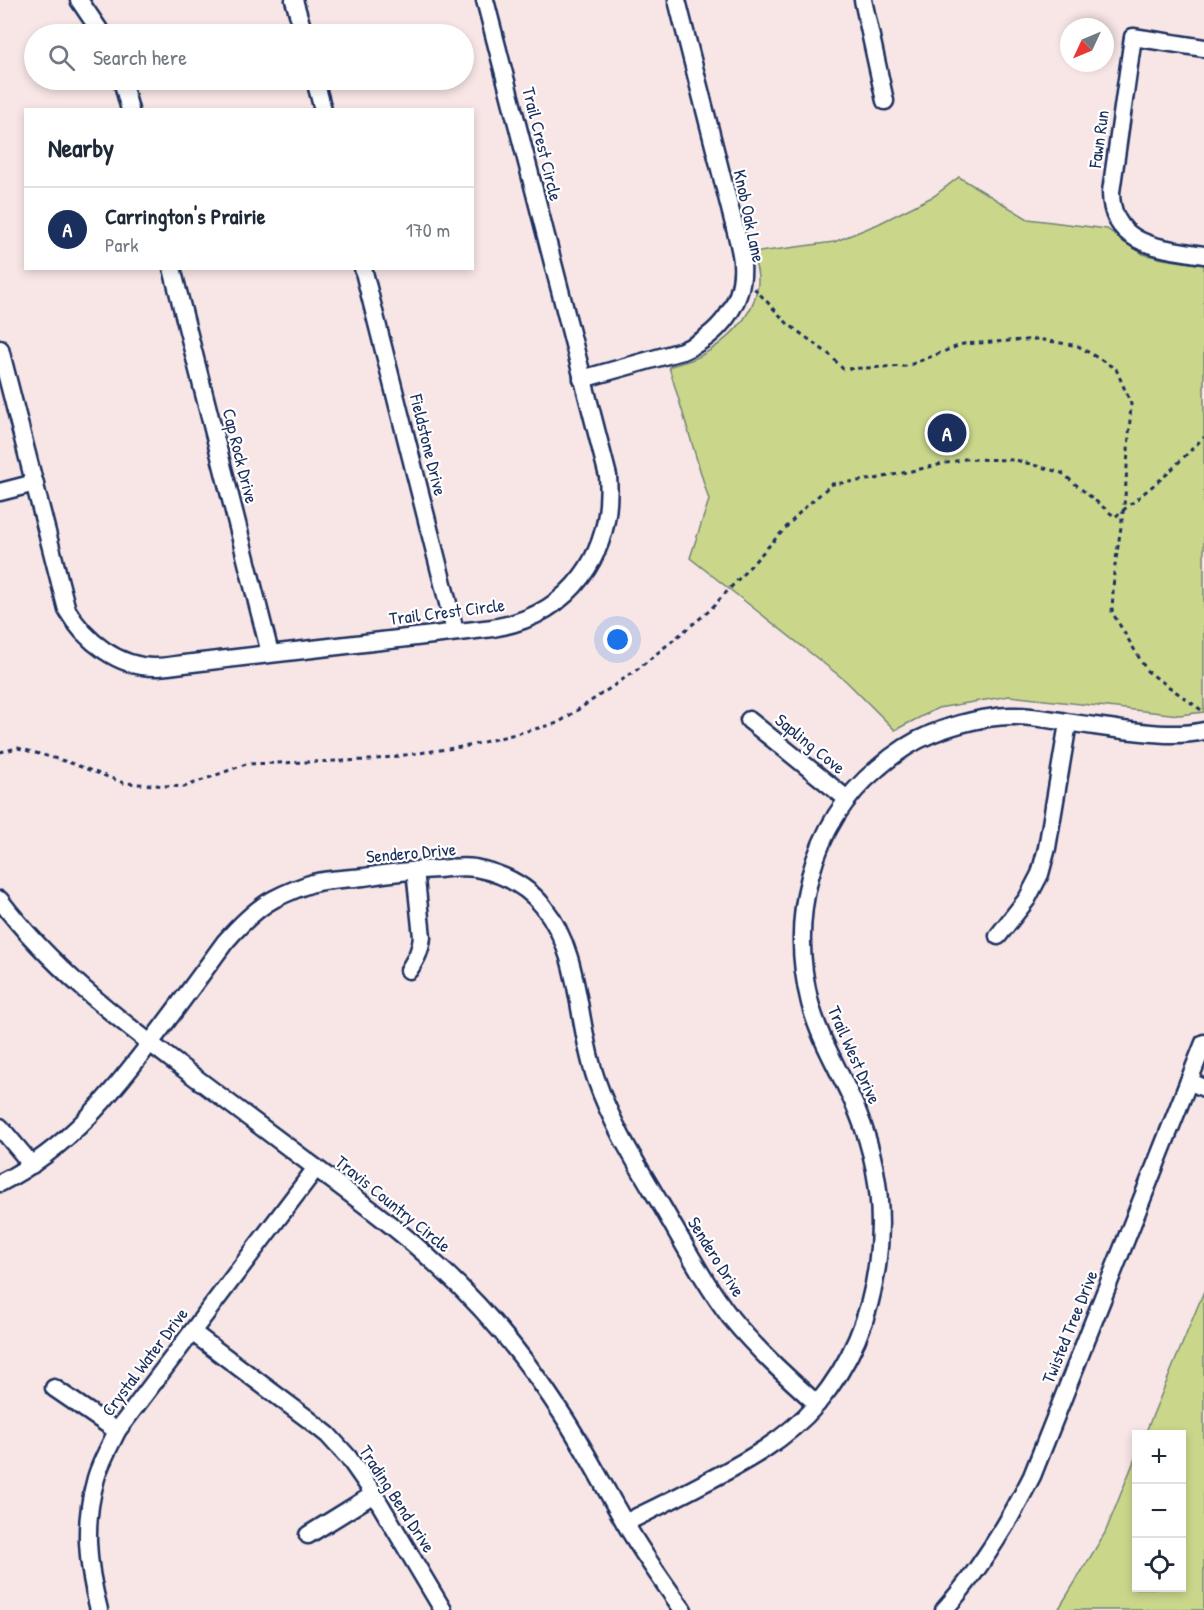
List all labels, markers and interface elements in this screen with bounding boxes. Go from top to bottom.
north arrow [1060,18,1114,72]
search box [24,24,474,90]
icon: search [45,41,78,74]
text: Search here [93,42,187,72]
street label: Trail Crest Circle [516,84,569,203]
street label: Fawn Run [1082,109,1115,170]
text: Nearby [48,130,114,165]
street label: Knob Oak Lane [727,167,771,265]
text: Carrington's Prairie [105,201,266,231]
text: A [63,216,72,243]
text: 170 m [406,216,450,243]
text: Park [105,231,138,258]
street label: Fieldstone Drive [404,391,453,498]
street label: Cap Rock Drive [217,406,264,506]
pin: A [928,410,966,456]
street label: Trail Crest Circle [388,592,506,631]
your location [603,625,632,654]
street label: Sapling Cove [770,708,851,780]
street label: Sendero Drive [365,836,457,869]
street label: Trail West Drive [822,1002,887,1108]
street label: Travis Country Circle [330,1149,456,1258]
street label: Sendero Drive [682,1212,751,1302]
street label: Twisted Tree Drive [1035,1267,1104,1387]
street label: Crystal Water Drive [96,1302,194,1421]
map controls [1132,1430,1186,1592]
button: + [1132,1430,1186,1484]
street label: Trading Bend Drive [353,1440,441,1557]
button: − [1132,1484,1186,1538]
button: locate [1132,1538,1186,1592]

